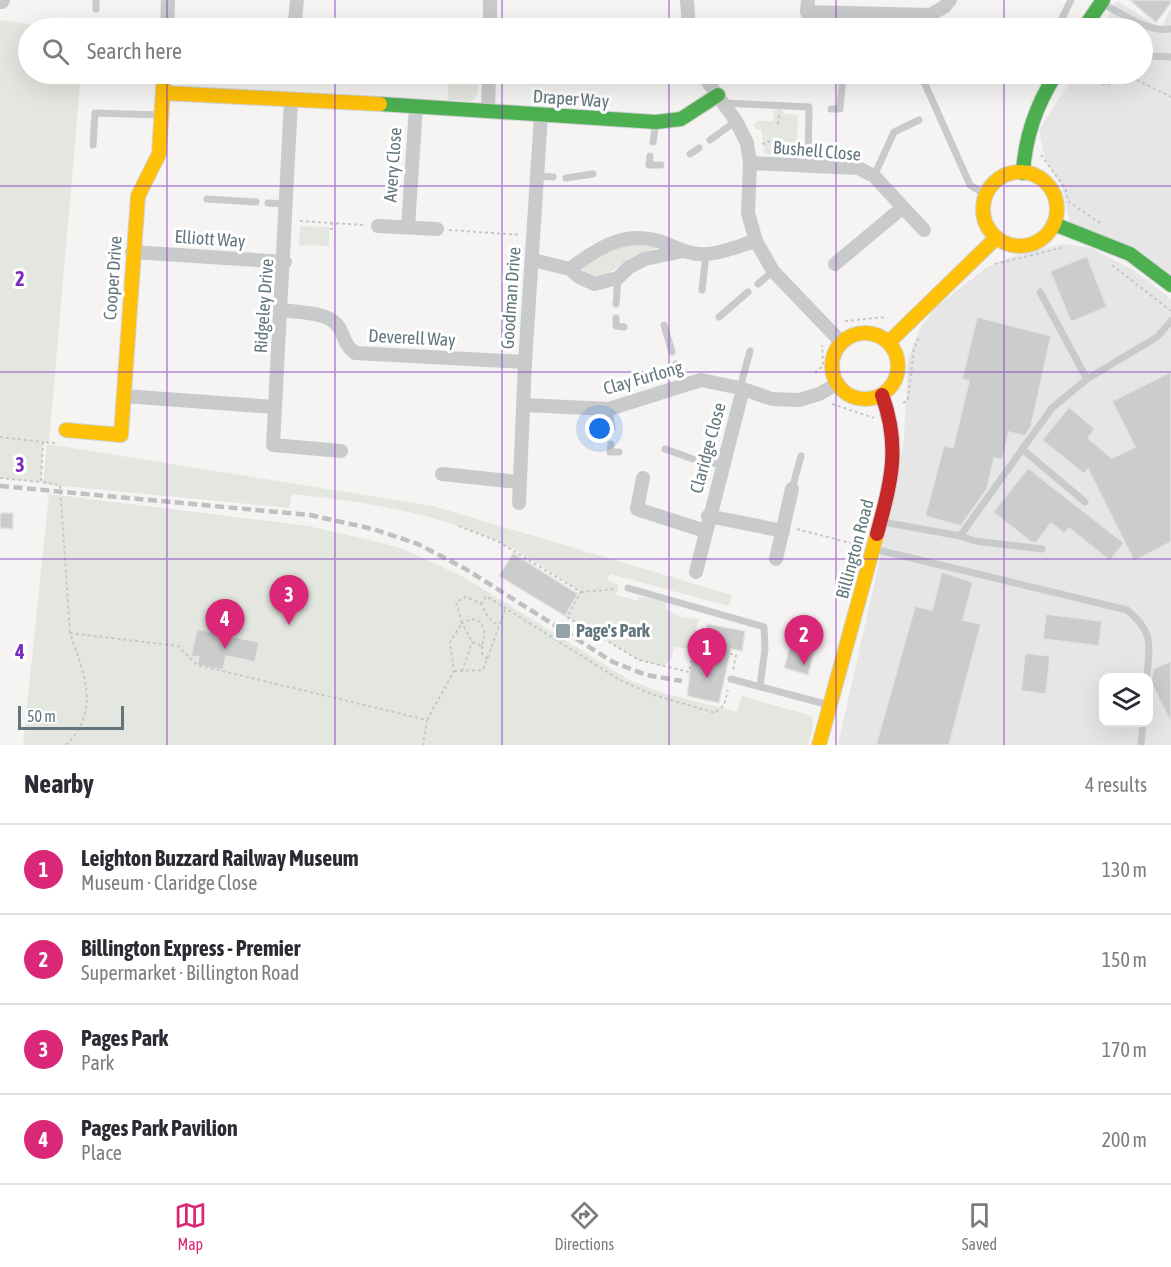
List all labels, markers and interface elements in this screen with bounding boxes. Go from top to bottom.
search box [18,18,1153,84]
icon: search [39,35,72,68]
text: Search here [87,38,182,64]
street label: Draper Way [532,85,610,112]
street label: Avery Close [379,127,406,203]
street label: Bushell Close [772,136,862,165]
street label: Elliott Way [174,226,246,251]
street label: Cooper Drive [99,235,126,321]
street label: Goodman Drive [496,246,525,350]
street label: Ridgeley Drive [250,258,277,354]
text: 2 [15,267,25,290]
street label: Deverell Way [368,325,456,350]
street label: Clay Furlong [601,356,685,399]
street label: Claridge Close [685,400,730,495]
your location [585,414,614,443]
text: 3 [15,453,25,476]
street label: Billington Road [831,497,878,601]
pin: 3 [270,576,308,625]
pin: 4 [206,600,244,649]
pin: 2 [784,616,824,665]
place label: Page's Park [576,620,651,641]
marker: Page's Park [554,622,572,640]
pin: 1 [688,628,726,678]
text: 4 [14,640,25,663]
map controls [1099,673,1153,727]
button: layers [1099,673,1153,727]
scale bar [18,703,124,730]
text: 50 m [27,707,56,725]
text: Nearby [24,769,94,799]
text: 4 results [1085,773,1147,796]
text: Leighton Buzzard Railway Museum [81,845,359,871]
text: 1 [39,858,48,881]
text: 130 m [1102,858,1147,881]
text: Museum · Claridge Close [81,871,257,894]
text: Billington Express - Premier [81,935,300,961]
text: 2 [39,948,48,971]
text: 150 m [1102,948,1147,971]
text: Supermarket · Billington Road [81,961,299,984]
text: Pages Park [81,1025,168,1051]
text: 3 [39,1038,48,1061]
text: 170 m [1102,1038,1147,1061]
text: Park [81,1051,114,1074]
text: Pages Park Pavilion [81,1115,238,1141]
text: 4 [39,1128,48,1151]
text: 200 m [1102,1128,1147,1151]
text: Place [81,1141,122,1164]
tab: Map [174,1199,207,1253]
tab: Directions [554,1199,614,1253]
tab: Saved [962,1199,997,1253]

